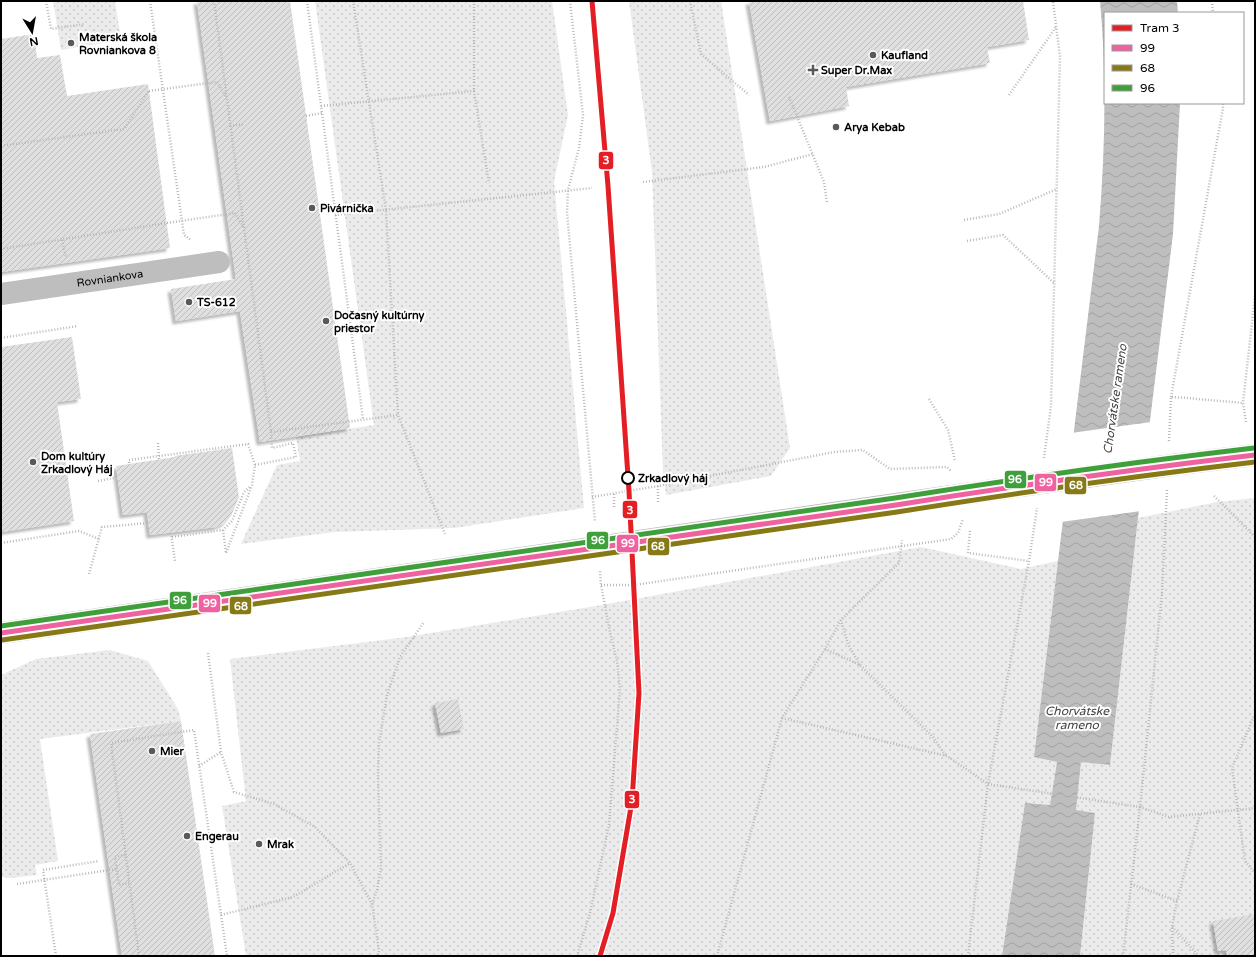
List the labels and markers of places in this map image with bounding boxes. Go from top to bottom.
place label: Materská škola Rovniankova 8 [79,31,157,57]
marker: Materská škola Rovniankova 8 [66,38,76,48]
place label: Kaufland [881,49,928,62]
marker: Kaufland [868,50,878,60]
place label: Super Dr.Max [821,64,892,78]
marker: Super Dr.Max [808,65,818,75]
place label: Arya Kebab [844,121,905,135]
marker: Arya Kebab [831,122,841,132]
place label: Pivárnička [320,202,374,215]
marker: Pivárnička [307,203,317,213]
place label: TS-612 [196,296,236,309]
marker: TS-612 [184,297,194,307]
place label: Dočasný kultúrny priestor [334,309,425,336]
marker: Dočasný kultúrny priestor [321,316,331,326]
place label: Dom kultúry Zrkadlový Háj [41,450,113,477]
marker: Dom kultúry Zrkadlový Háj [28,457,38,467]
marker: Zrkadlový háj [621,471,635,485]
place label: Zrkadlový háj [638,472,708,486]
place label: Mier [160,745,184,758]
marker: Mier [147,746,157,756]
place label: Engerau [195,830,239,844]
marker: Engerau [182,831,192,841]
place label: Mrak [267,838,294,851]
marker: Mrak [254,839,264,849]

